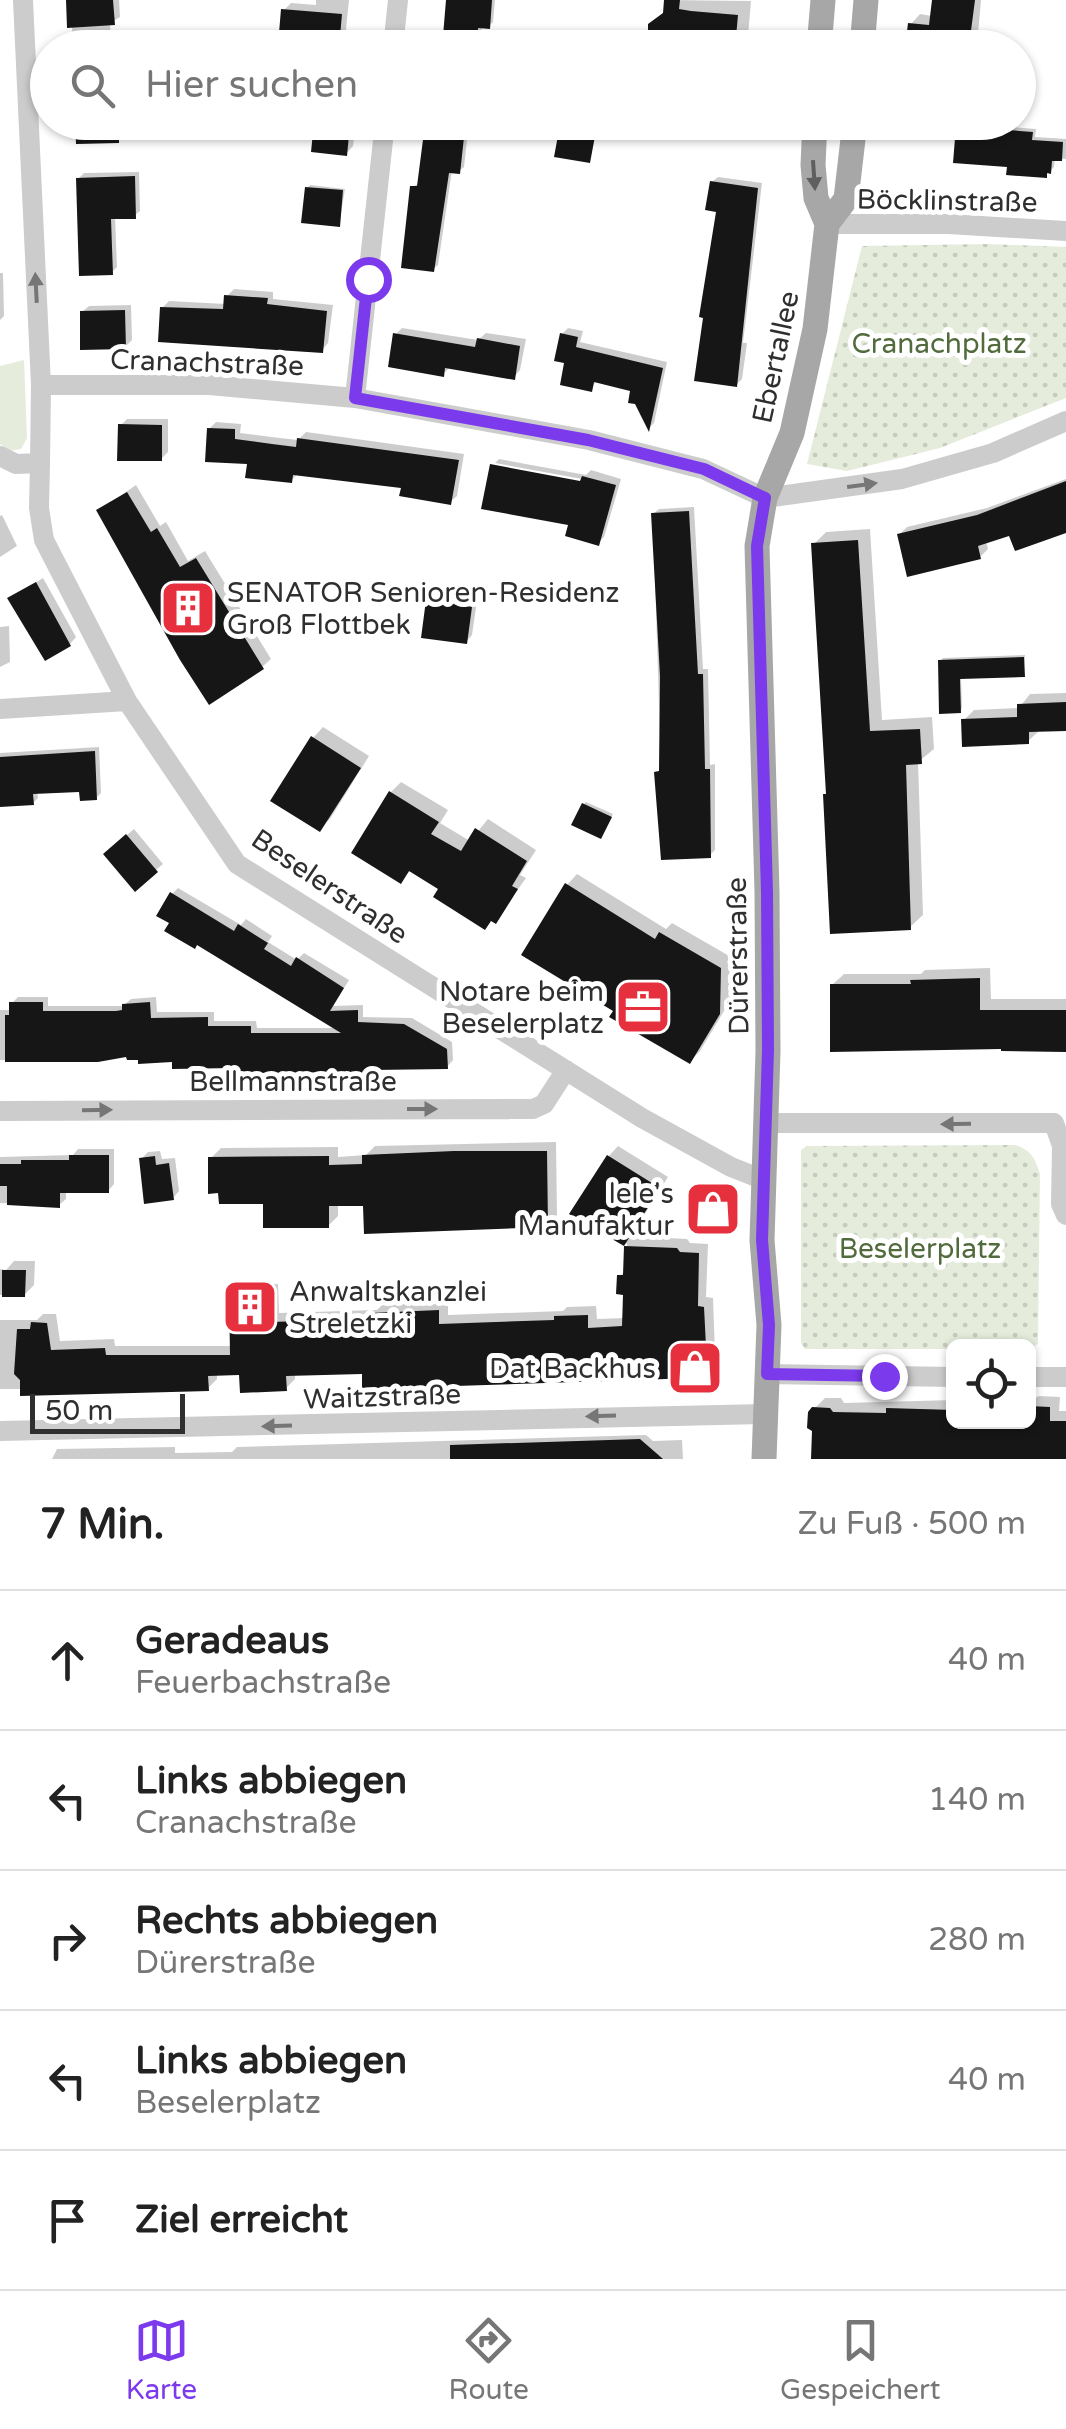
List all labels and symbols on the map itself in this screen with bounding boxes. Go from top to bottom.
one-way arrow [806,159,822,191]
street label: Böcklinstraße [856,182,1038,220]
route start [346,257,392,303]
one-way arrow [28,271,44,303]
street label: Ebertallee [745,288,807,426]
park label: Cranachplatz [851,327,1027,361]
street label: Cranachstraße [110,343,304,383]
one-way arrow [846,476,878,492]
place label: SENATOR Senioren-Residenz Groß Flottbek [227,576,620,642]
building icon: SENATOR Senioren-Residenz Groß Flottbek [158,578,218,638]
street label: Beselerstraße [245,822,414,952]
street label: Dürerstraße [720,877,756,1035]
place label: Notare beim Beselerplatz [439,975,604,1041]
office icon: Notare beim Beselerplatz [613,977,673,1037]
street label: Bellmannstraße [189,1065,397,1099]
one-way arrow [82,1101,114,1117]
one-way arrow [407,1101,439,1117]
one-way arrow [940,1116,972,1132]
place label: lele's Manufaktur [518,1177,674,1243]
shop icon: lele's Manufaktur [683,1179,743,1239]
park label: Beselerplatz [839,1232,1001,1266]
place label: Anwaltskanzlei Streletzki [289,1275,487,1341]
building icon: Anwaltskanzlei Streletzki [220,1277,280,1337]
shop icon: Dat Backhus [665,1338,725,1398]
place label: Dat Backhus [489,1352,656,1386]
route end [862,1354,908,1400]
street label: Waitzstraße [303,1377,462,1417]
scale bar [30,1389,185,1434]
one-way arrow [585,1409,617,1425]
one-way arrow [260,1419,292,1435]

